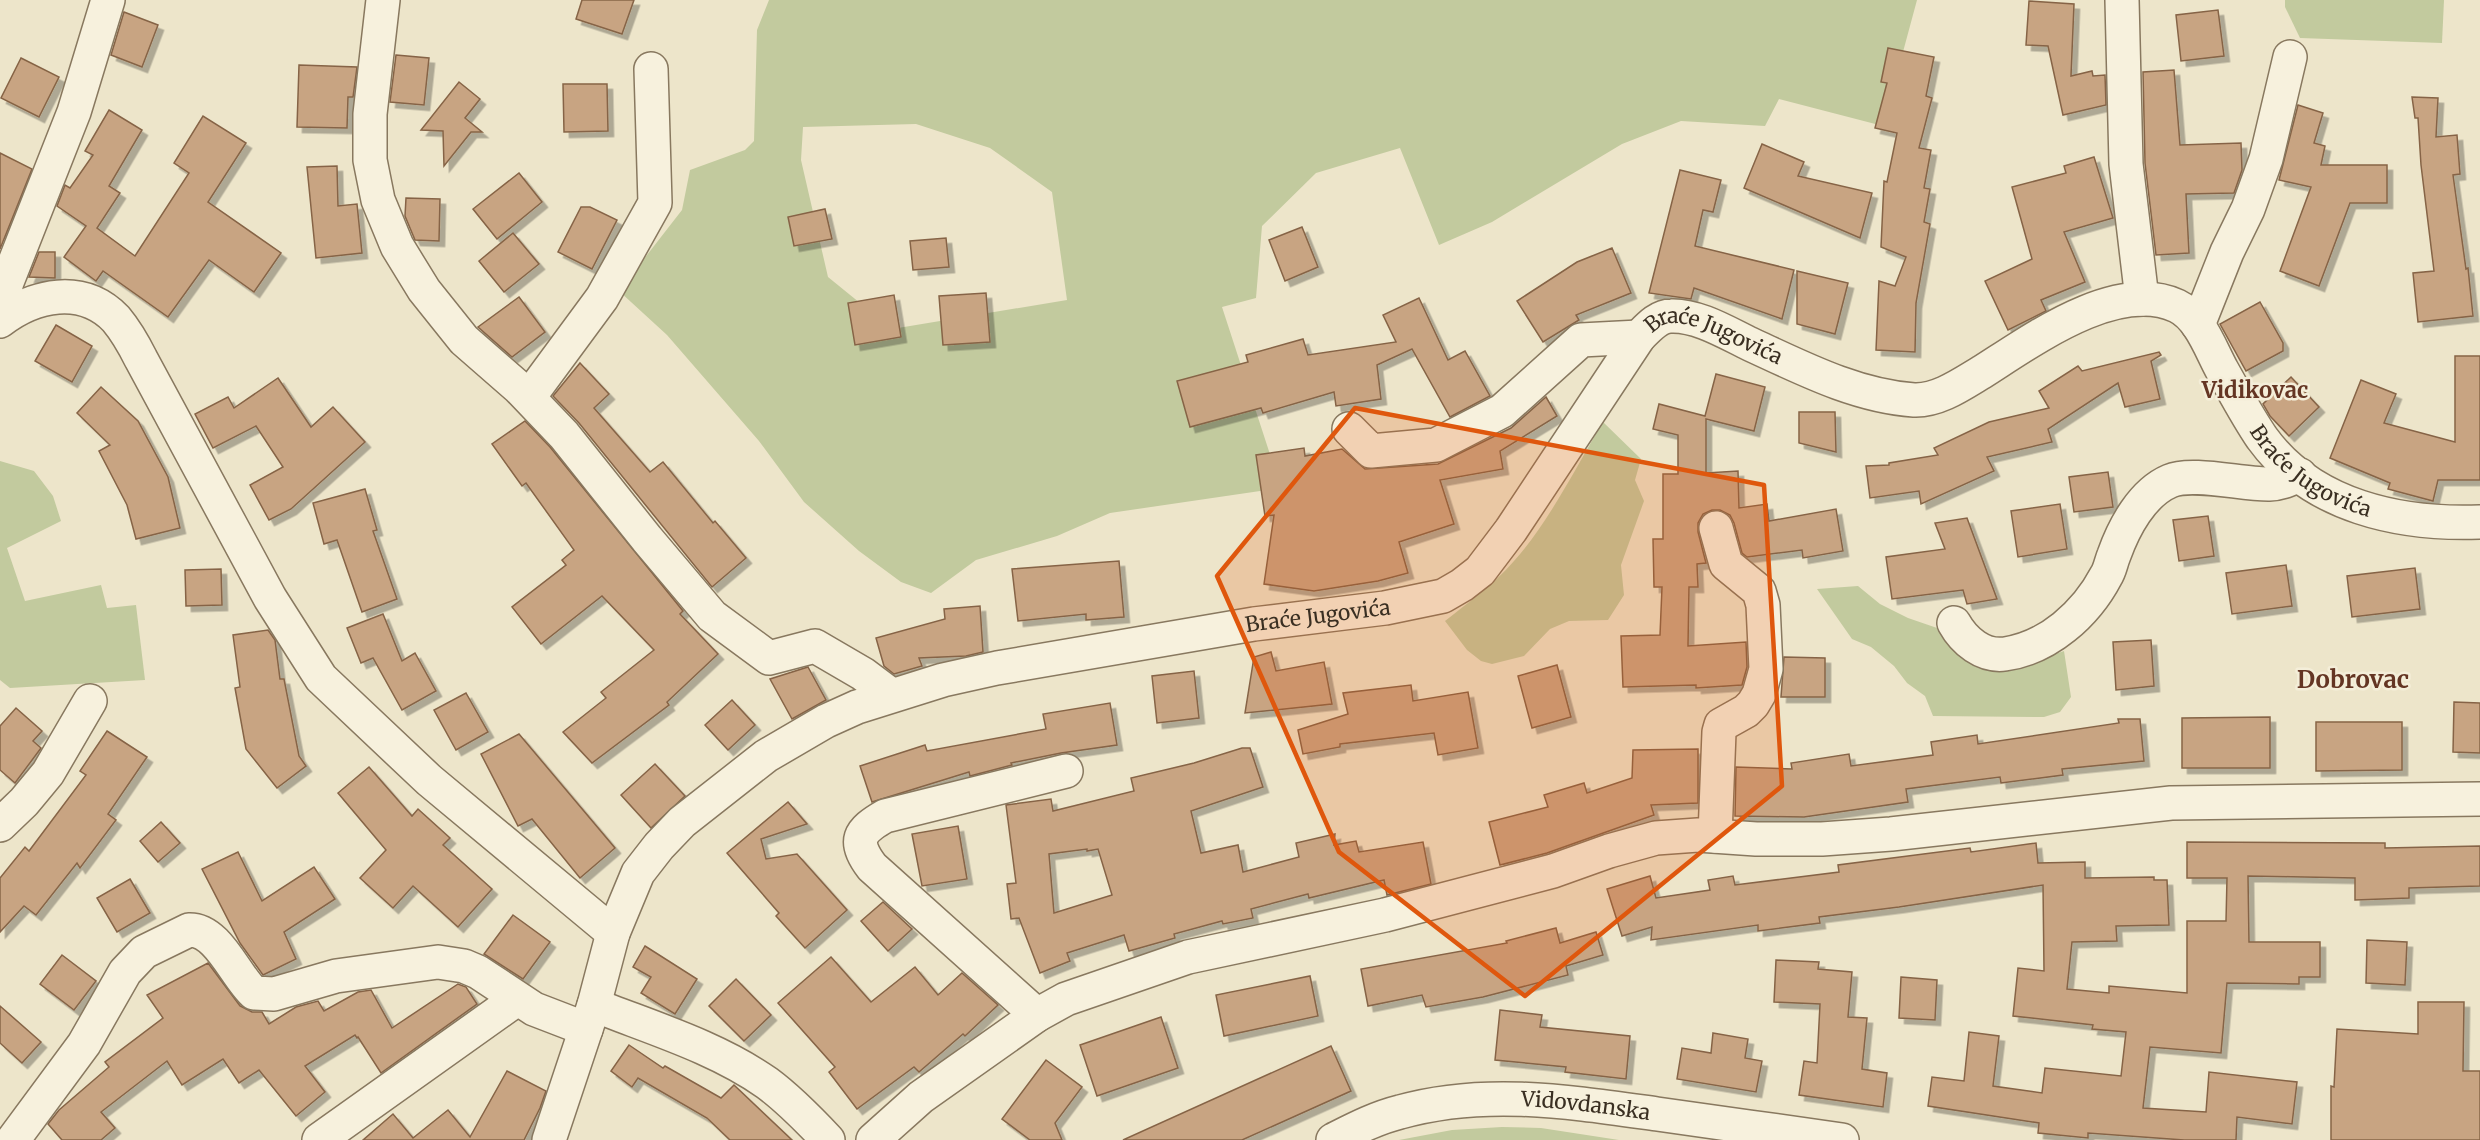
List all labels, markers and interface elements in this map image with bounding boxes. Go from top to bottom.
street label: Braće Jugovića [1639,302,1787,370]
district label: Vidikovac [2201,376,2308,404]
street label: Braće Jugovića [2244,419,2375,523]
street label: Braće Jugovića [1243,593,1392,638]
district label: Dobrovac [2297,664,2409,695]
street label: Vidovdanska [1520,1085,1652,1126]

